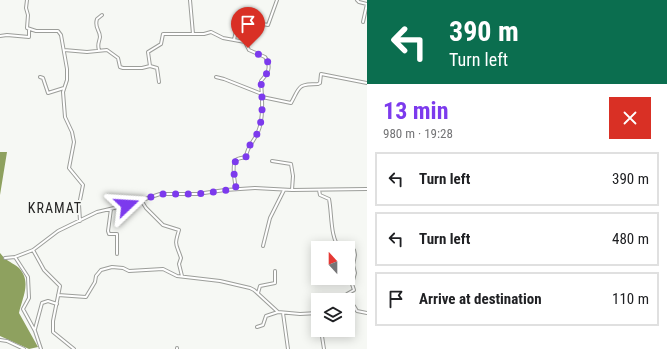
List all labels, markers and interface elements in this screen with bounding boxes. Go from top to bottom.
pin [231,7.0,265,48]
icon: arrive [237,13,259,35]
text: 390 m [449,15,519,48]
icon: left [383,16,435,68]
text: Turn left [449,49,508,70]
text: 13 min [383,97,448,125]
button: close [609,97,651,139]
text: 980 m · 19:28 [383,126,453,141]
icon: left [385,168,407,190]
text: Turn left [419,170,470,188]
text: 390 m [612,170,649,188]
position arrow [106,184,148,226]
district label: KRAMAT [28,200,82,216]
icon: left [385,228,407,250]
text: Turn left [419,230,470,248]
text: 480 m [612,230,649,248]
north arrow [311,241,355,285]
map controls [311,241,355,337]
icon: arrive [385,288,407,310]
text: Arrive at destination [419,290,542,308]
text: 110 m [612,290,649,308]
button: layers [311,293,355,337]

